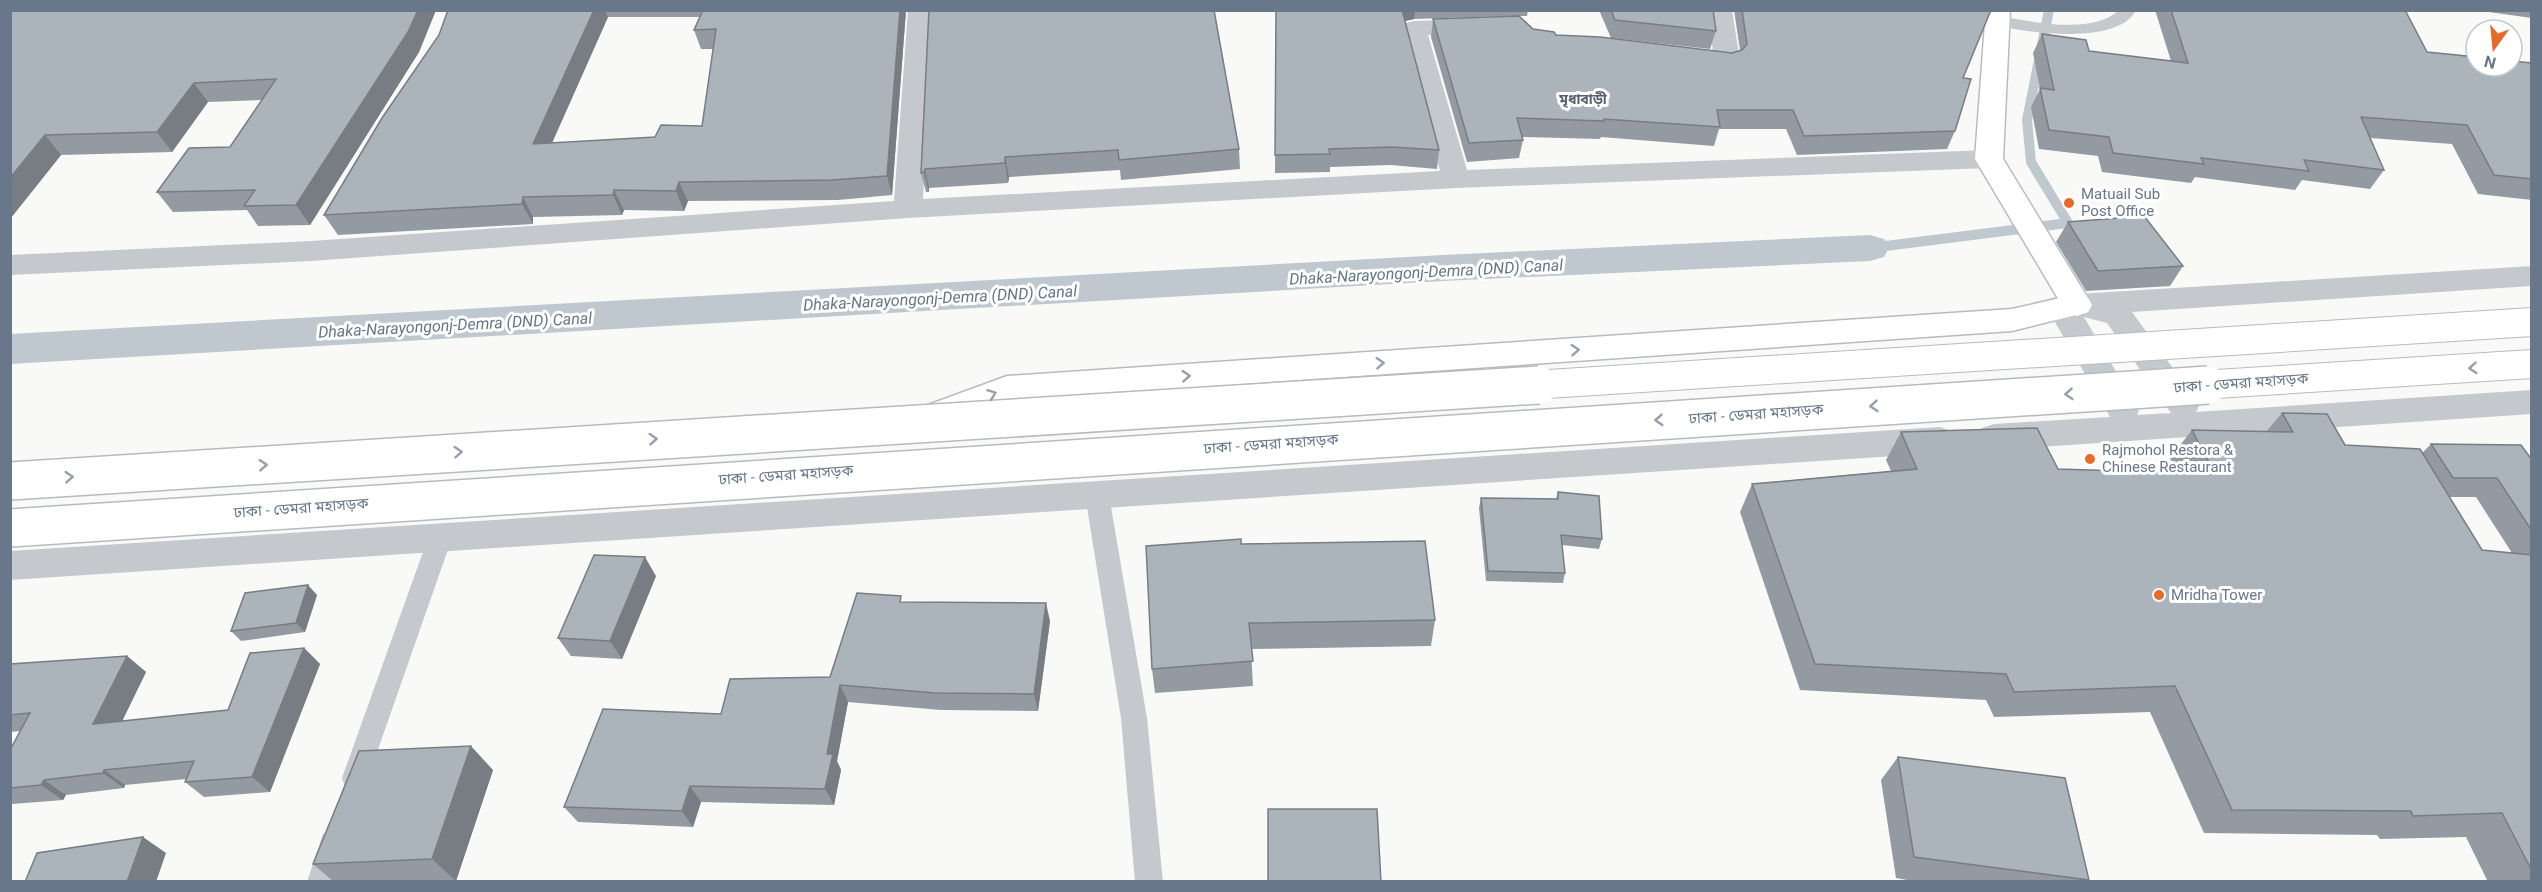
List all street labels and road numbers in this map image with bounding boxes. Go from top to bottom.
street label: ঢাকা - ডেমরা মহাসড়ক [2172,369,2310,397]
street label: ঢাকা - ডেমরা মহাসড়ক [1687,400,1825,428]
street label: ঢাকা - ডেমরা মহাসড়ক [1202,430,1340,458]
street label: ঢাকা - ডেমরা মহাসড়ক [717,461,855,489]
street label: ঢাকা - ডেমরা মহাসড়ক [232,494,370,522]

